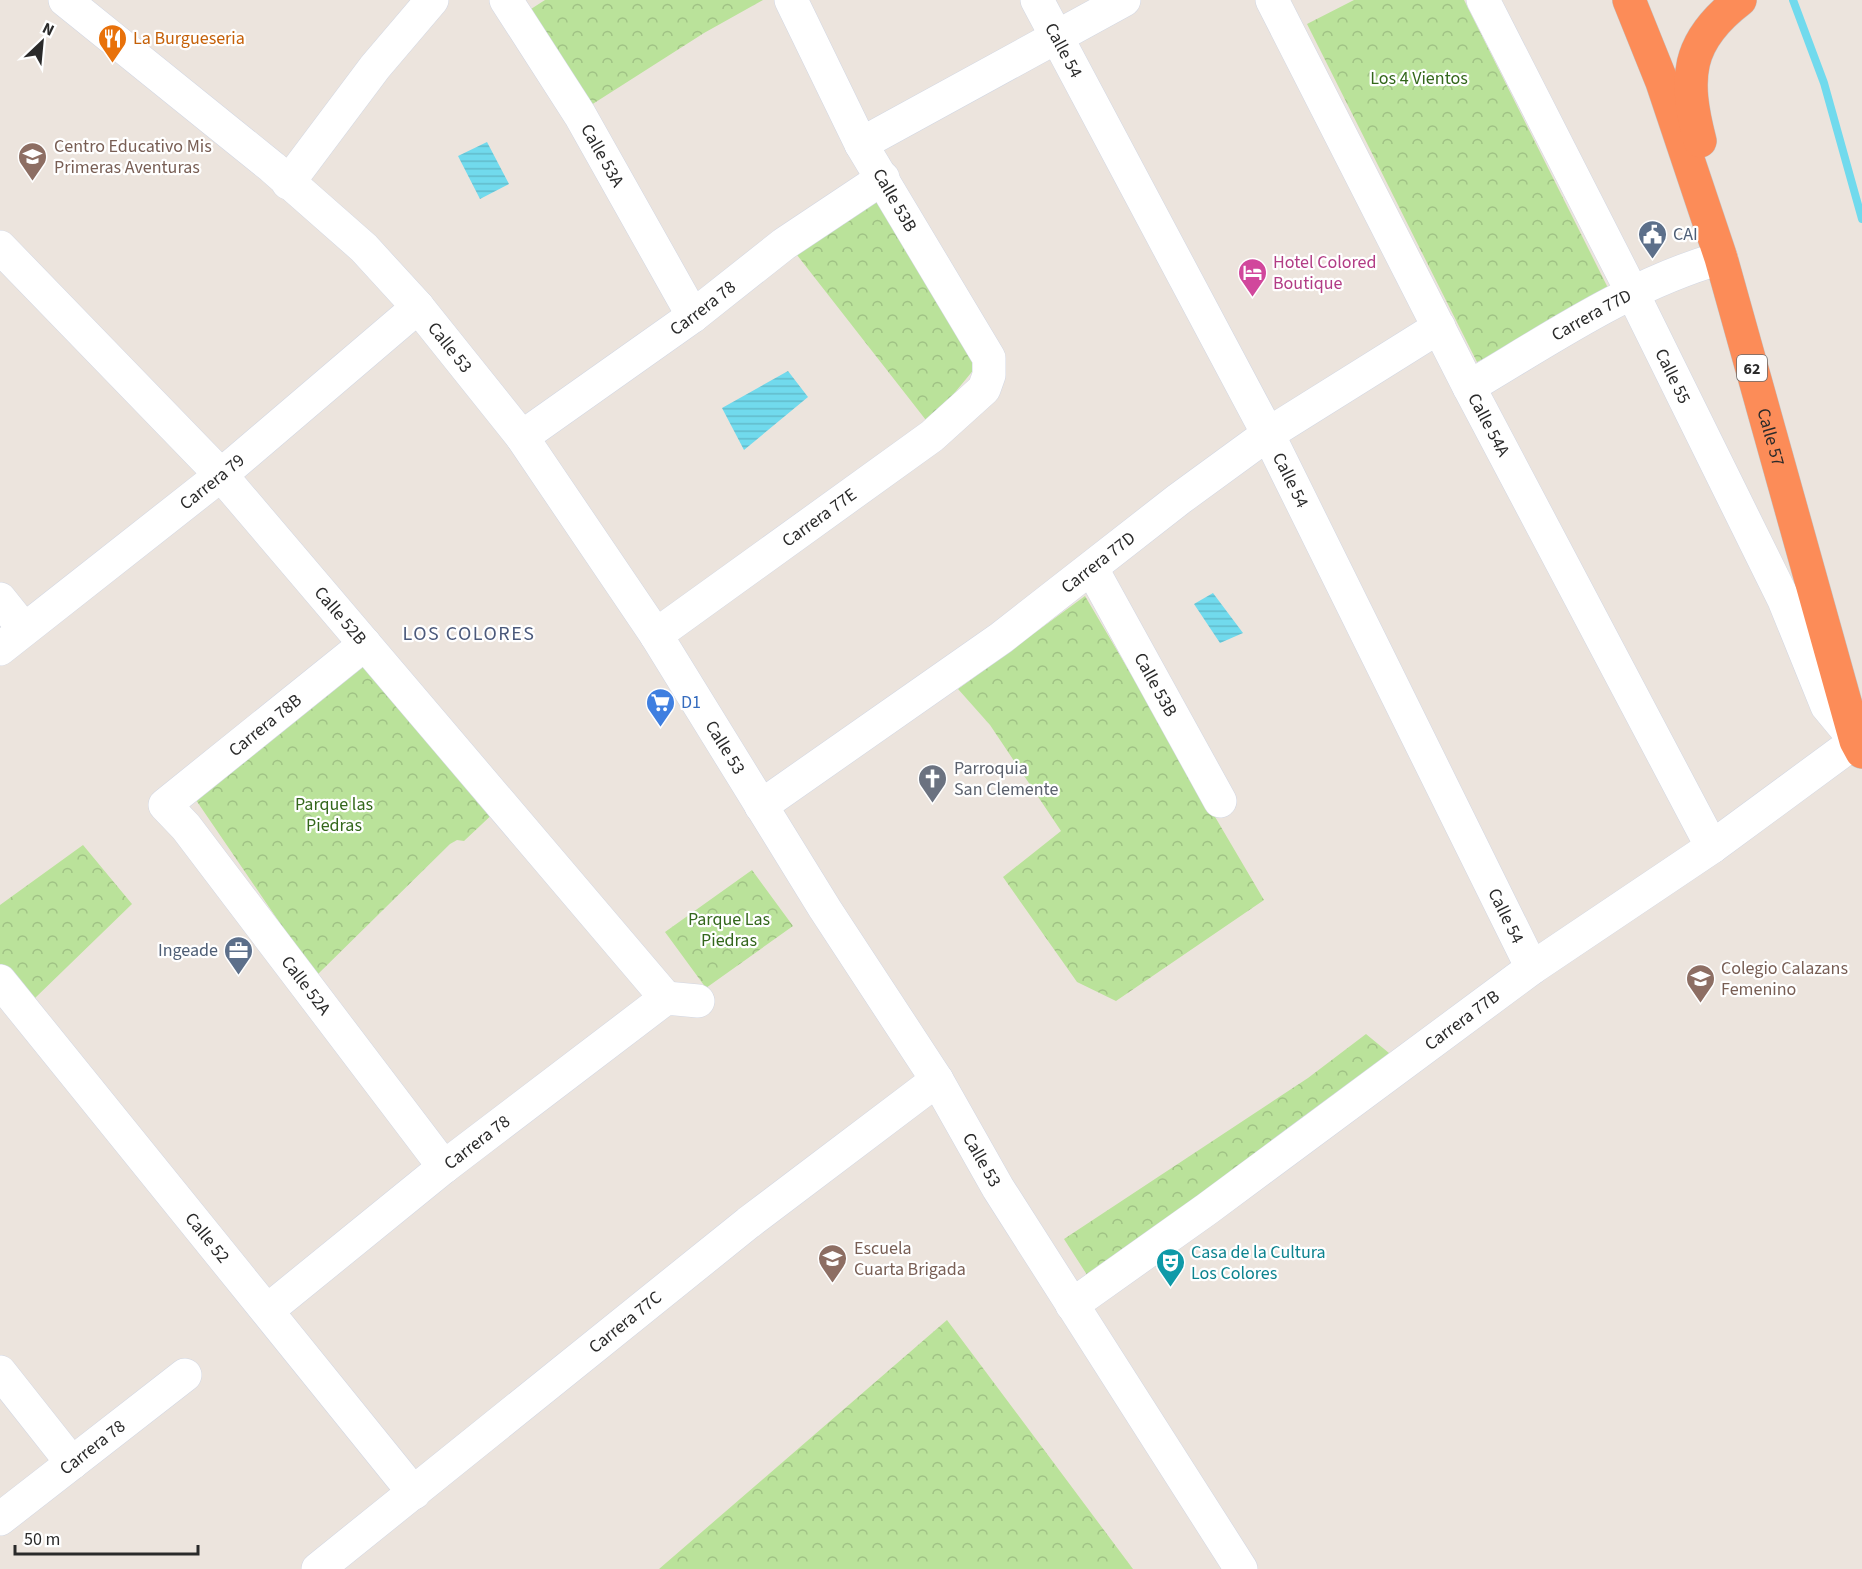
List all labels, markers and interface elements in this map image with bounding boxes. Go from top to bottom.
north arrow [12,12,72,72]
text: N [39,17,58,42]
street label: Calle 54 [1038,19,1088,83]
restaurant icon: La Burgueseria [96,22,128,64]
place label: La Burgueseria [133,26,245,51]
park label: Los 4 Vientos [1370,66,1468,91]
street label: Calle 53A [574,119,630,192]
place label: Centro Educativo Mis Primeras Aventuras [54,134,212,180]
school or university icon: Centro Educativo Mis Primeras Aventuras [17,140,49,182]
street label: Calle 53B [866,164,923,237]
public building icon: CAI [1636,218,1668,260]
place label: CAI [1673,222,1698,247]
place label: Hotel Colored Boutique [1273,250,1377,296]
hotel icon: Hotel Colored Boutique [1236,256,1268,298]
street label: Carrera 78 [665,275,741,342]
street label: Carrera 77D [1547,283,1636,348]
street label: Calle 53 [422,317,478,378]
street label: Calle 55 [1648,344,1697,408]
road number: 62 [1737,355,1767,381]
street label: Calle 54A [1461,389,1516,461]
street label: Calle 57 [1751,405,1791,469]
street label: Carrera 79 [174,448,250,516]
street label: Calle 54 [1266,448,1315,512]
street label: Carrera 77E [777,482,862,553]
street label: Carrera 77D [1056,526,1141,600]
street label: Calle 52B [308,581,372,650]
district label: LOS COLORES [403,620,535,648]
street label: Calle 53B [1128,648,1183,721]
supermarket icon: D1 [644,686,676,728]
street label: Carrera 78B [223,688,307,763]
place label: D1 [681,690,701,715]
street label: Calle 53 [699,716,751,779]
place label: Parroquia San Clemente [954,756,1058,802]
church icon: Parroquia San Clemente [917,762,949,804]
park label: Parque las Piedras [295,792,373,838]
street label: Calle 54 [1481,884,1530,948]
park label: Parque Las Piedras [688,907,770,953]
office icon: Ingeade [223,934,255,976]
place label: Ingeade [158,938,218,963]
street label: Calle 52A [275,951,337,1021]
place label: Colegio Calazans Femenino [1721,956,1848,1002]
school or university icon: Colegio Calazans Femenino [1684,962,1716,1004]
street label: Carrera 77B [1420,984,1505,1057]
street label: Carrera 78 [439,1109,515,1176]
street label: Calle 53 [956,1128,1007,1192]
street label: Calle 52 [179,1207,235,1269]
place label: Escuela Cuarta Brigada [854,1236,966,1282]
place label: Casa de la Cultura Los Colores [1191,1240,1326,1286]
school or university icon: Escuela Cuarta Brigada [817,1242,849,1284]
theatre icon: Casa de la Cultura Los Colores [1154,1246,1186,1288]
street label: Carrera 77C [583,1285,667,1360]
street label: Carrera 78 [55,1414,131,1481]
scale bar [15,1518,198,1556]
text: 50 m [24,1527,60,1552]

